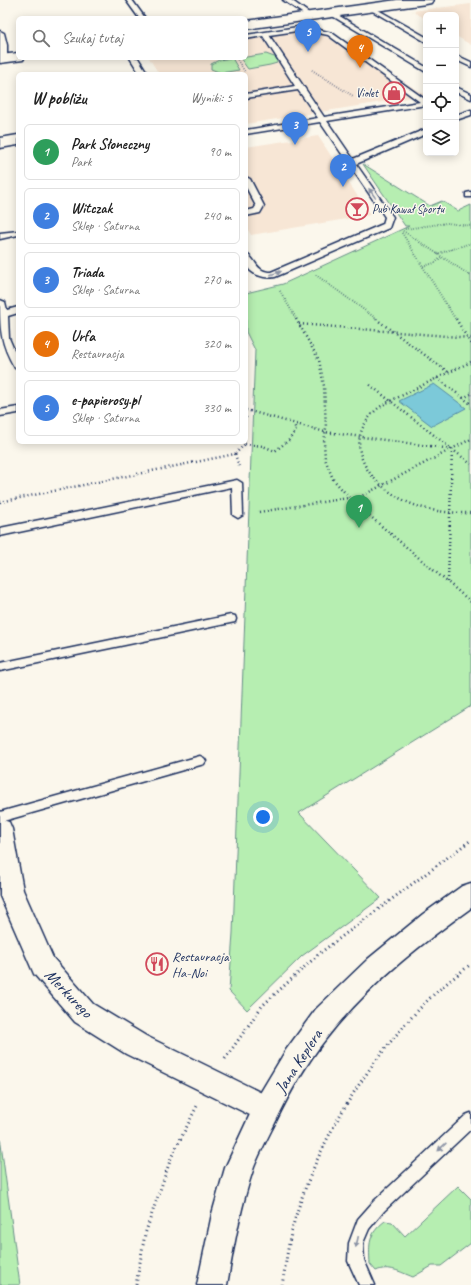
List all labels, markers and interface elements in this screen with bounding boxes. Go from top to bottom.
map controls [423,12,459,156]
button: + [423,12,459,48]
search box [16,16,248,60]
pin: 5 [295,19,321,52]
icon: search [30,27,52,49]
text: Szukaj tutaj [62,29,123,48]
pin: 4 [347,35,373,68]
button: − [423,48,459,84]
shop icon: Violet [381,80,407,106]
button: locate [423,84,459,120]
place label: Violet [356,85,379,101]
text: W pobliżu [32,88,87,109]
text: Wyniki: 5 [191,90,232,106]
pin: 3 [282,112,308,145]
button: layers [423,120,459,156]
text: Park Słoneczny [71,135,149,154]
text: 1 [43,144,49,160]
text: 90 m [209,144,231,160]
text: Park [71,154,92,170]
pin: 2 [330,154,356,187]
one-way arrow [368,188,376,198]
bar icon: Pub Kawał Sportu [344,196,370,222]
text: Witczak [71,199,112,218]
place label: Pub Kawał Sportu [372,201,446,217]
text: 2 [43,208,49,224]
text: 240 m [203,208,231,224]
text: Sklep · Saturna [71,218,139,234]
text: Triada [71,263,104,282]
one-way arrow [271,270,283,276]
text: 3 [43,272,49,288]
text: 270 m [203,272,231,288]
text: Sklep · Saturna [71,282,139,298]
text: Urfa [71,327,95,346]
text: 4 [43,336,49,352]
text: 320 m [203,336,231,352]
text: Restauracja [71,346,124,362]
text: e-papierosy.pl [71,391,139,410]
text: 5 [43,400,49,416]
text: 330 m [203,400,231,416]
text: Sklep · Saturna [71,410,139,426]
pin: 1 [346,495,372,528]
your location [253,807,273,827]
place label: Restauracja Ha-Noi [172,948,230,981]
restaurant icon: Restauracja Ha-Noi [144,951,170,977]
street label: Merkurego [40,964,98,1023]
street label: Jana Keplera [269,1024,328,1098]
one-way arrow [437,1142,447,1152]
one-way arrow [354,1236,360,1249]

